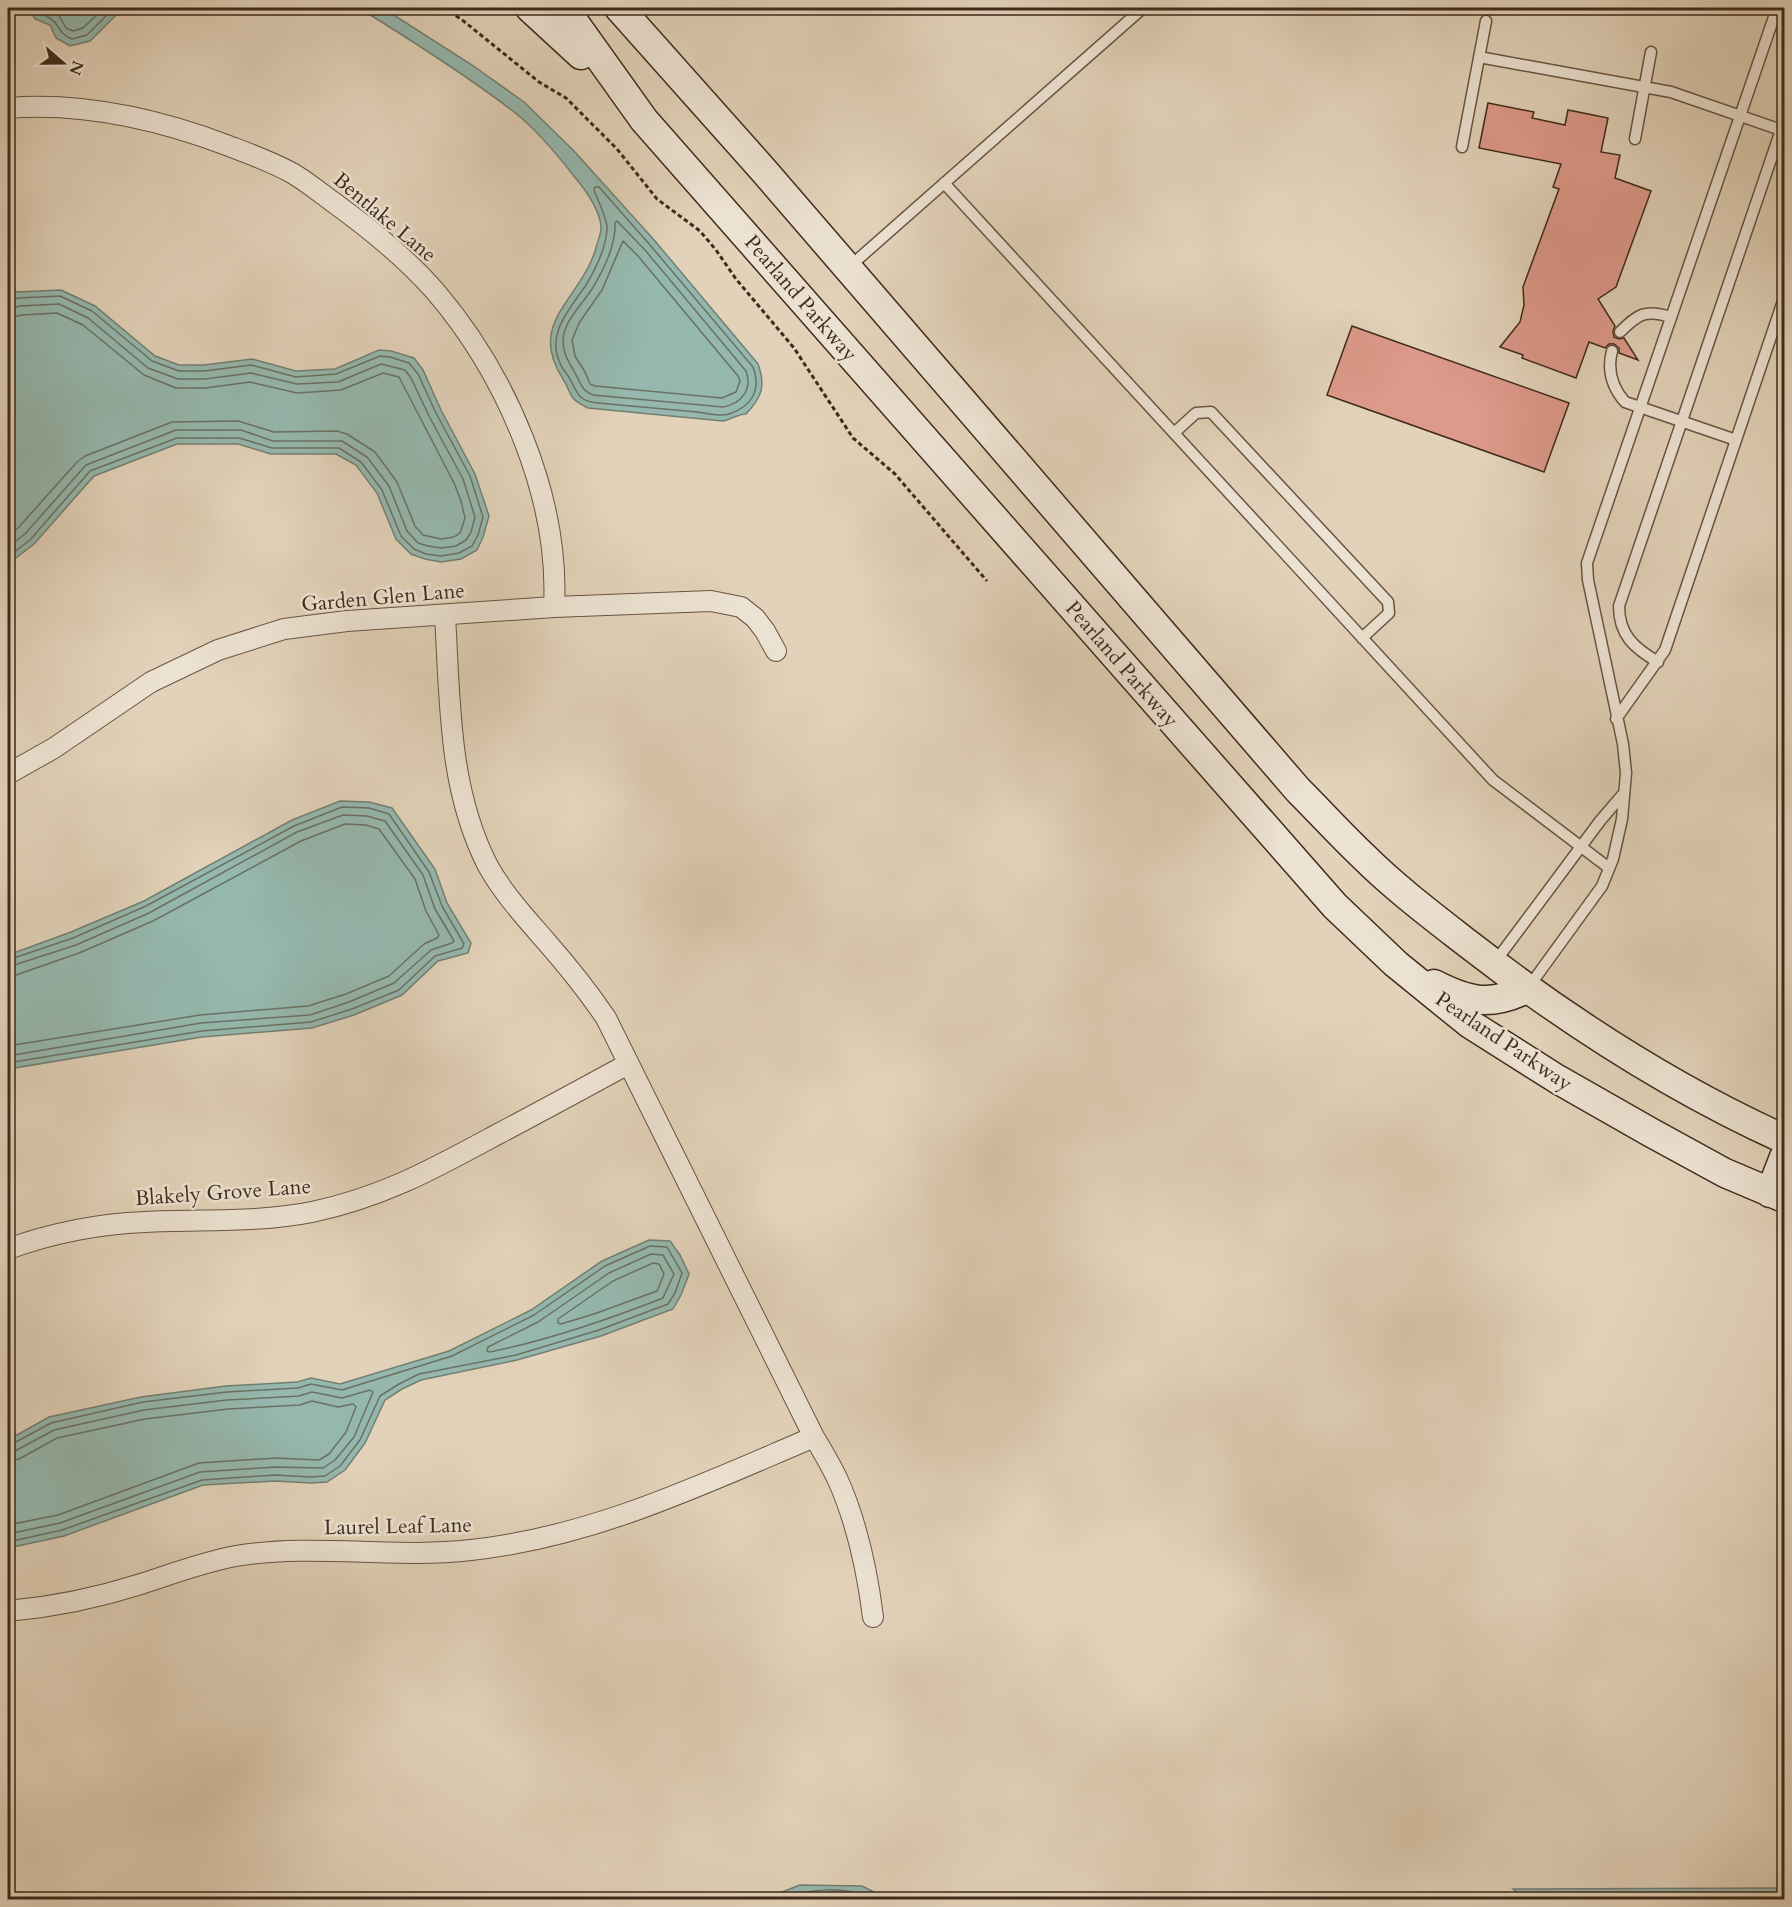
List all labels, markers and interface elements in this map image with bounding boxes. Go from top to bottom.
north arrow [33,33,93,93]
text: N [63,57,89,78]
street label: Bentlake Lane [327,166,442,269]
street label: Pearland Parkway [737,229,864,368]
street label: Garden Glen Lane [300,576,466,619]
street label: Pearland Parkway [1058,595,1185,734]
street label: Pearland Parkway [1430,985,1578,1098]
street label: Blakely Grove Lane [134,1172,312,1213]
street label: Laurel Leaf Lane [324,1511,472,1542]

